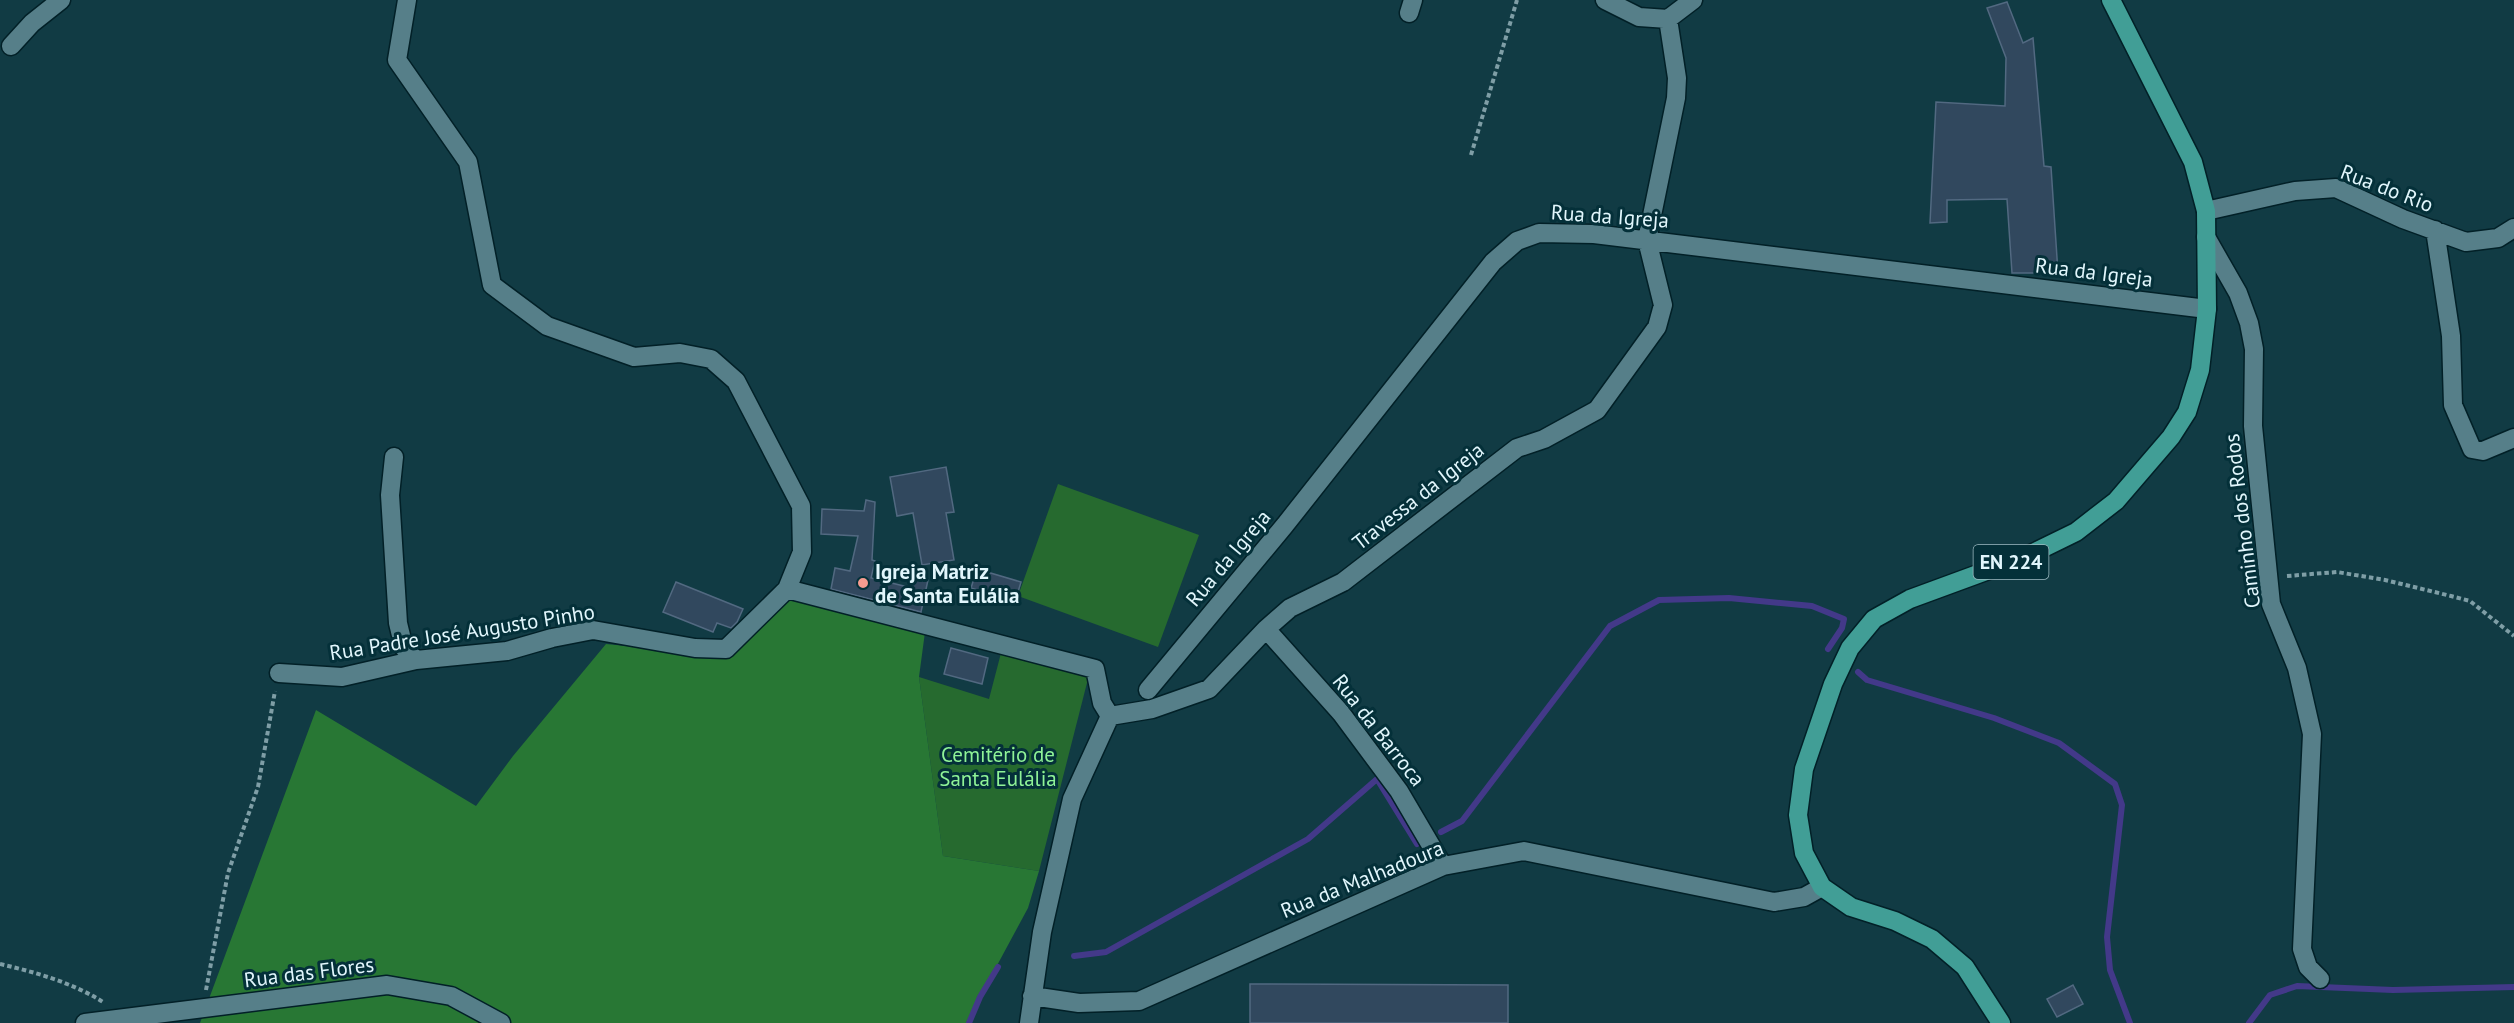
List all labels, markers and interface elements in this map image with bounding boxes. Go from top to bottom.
street label: Rua do Rio [2337,158,2437,218]
street label: Rua da Igreja [1550,198,1670,234]
street label: Rua da Igreja [2034,251,2154,293]
street label: Caminho dos Rodos [2218,432,2266,610]
street label: Travessa da Igreja [1347,436,1489,556]
street label: Rua da Igreja [1180,504,1276,612]
road number: EN 224 [1974,545,2048,579]
place label: Igreja Matriz de Santa Eulália [875,558,1019,609]
marker: Igreja Matriz de Santa Eulália [856,576,870,590]
street label: Rua Padre José Augusto Pinho [328,598,596,666]
street label: Rua da Barroca [1327,668,1431,792]
park label: Cemitério de Santa Eulália [939,741,1057,792]
street label: Rua da Malhadoura [1277,834,1447,924]
street label: Rua das Flores [242,951,376,993]

